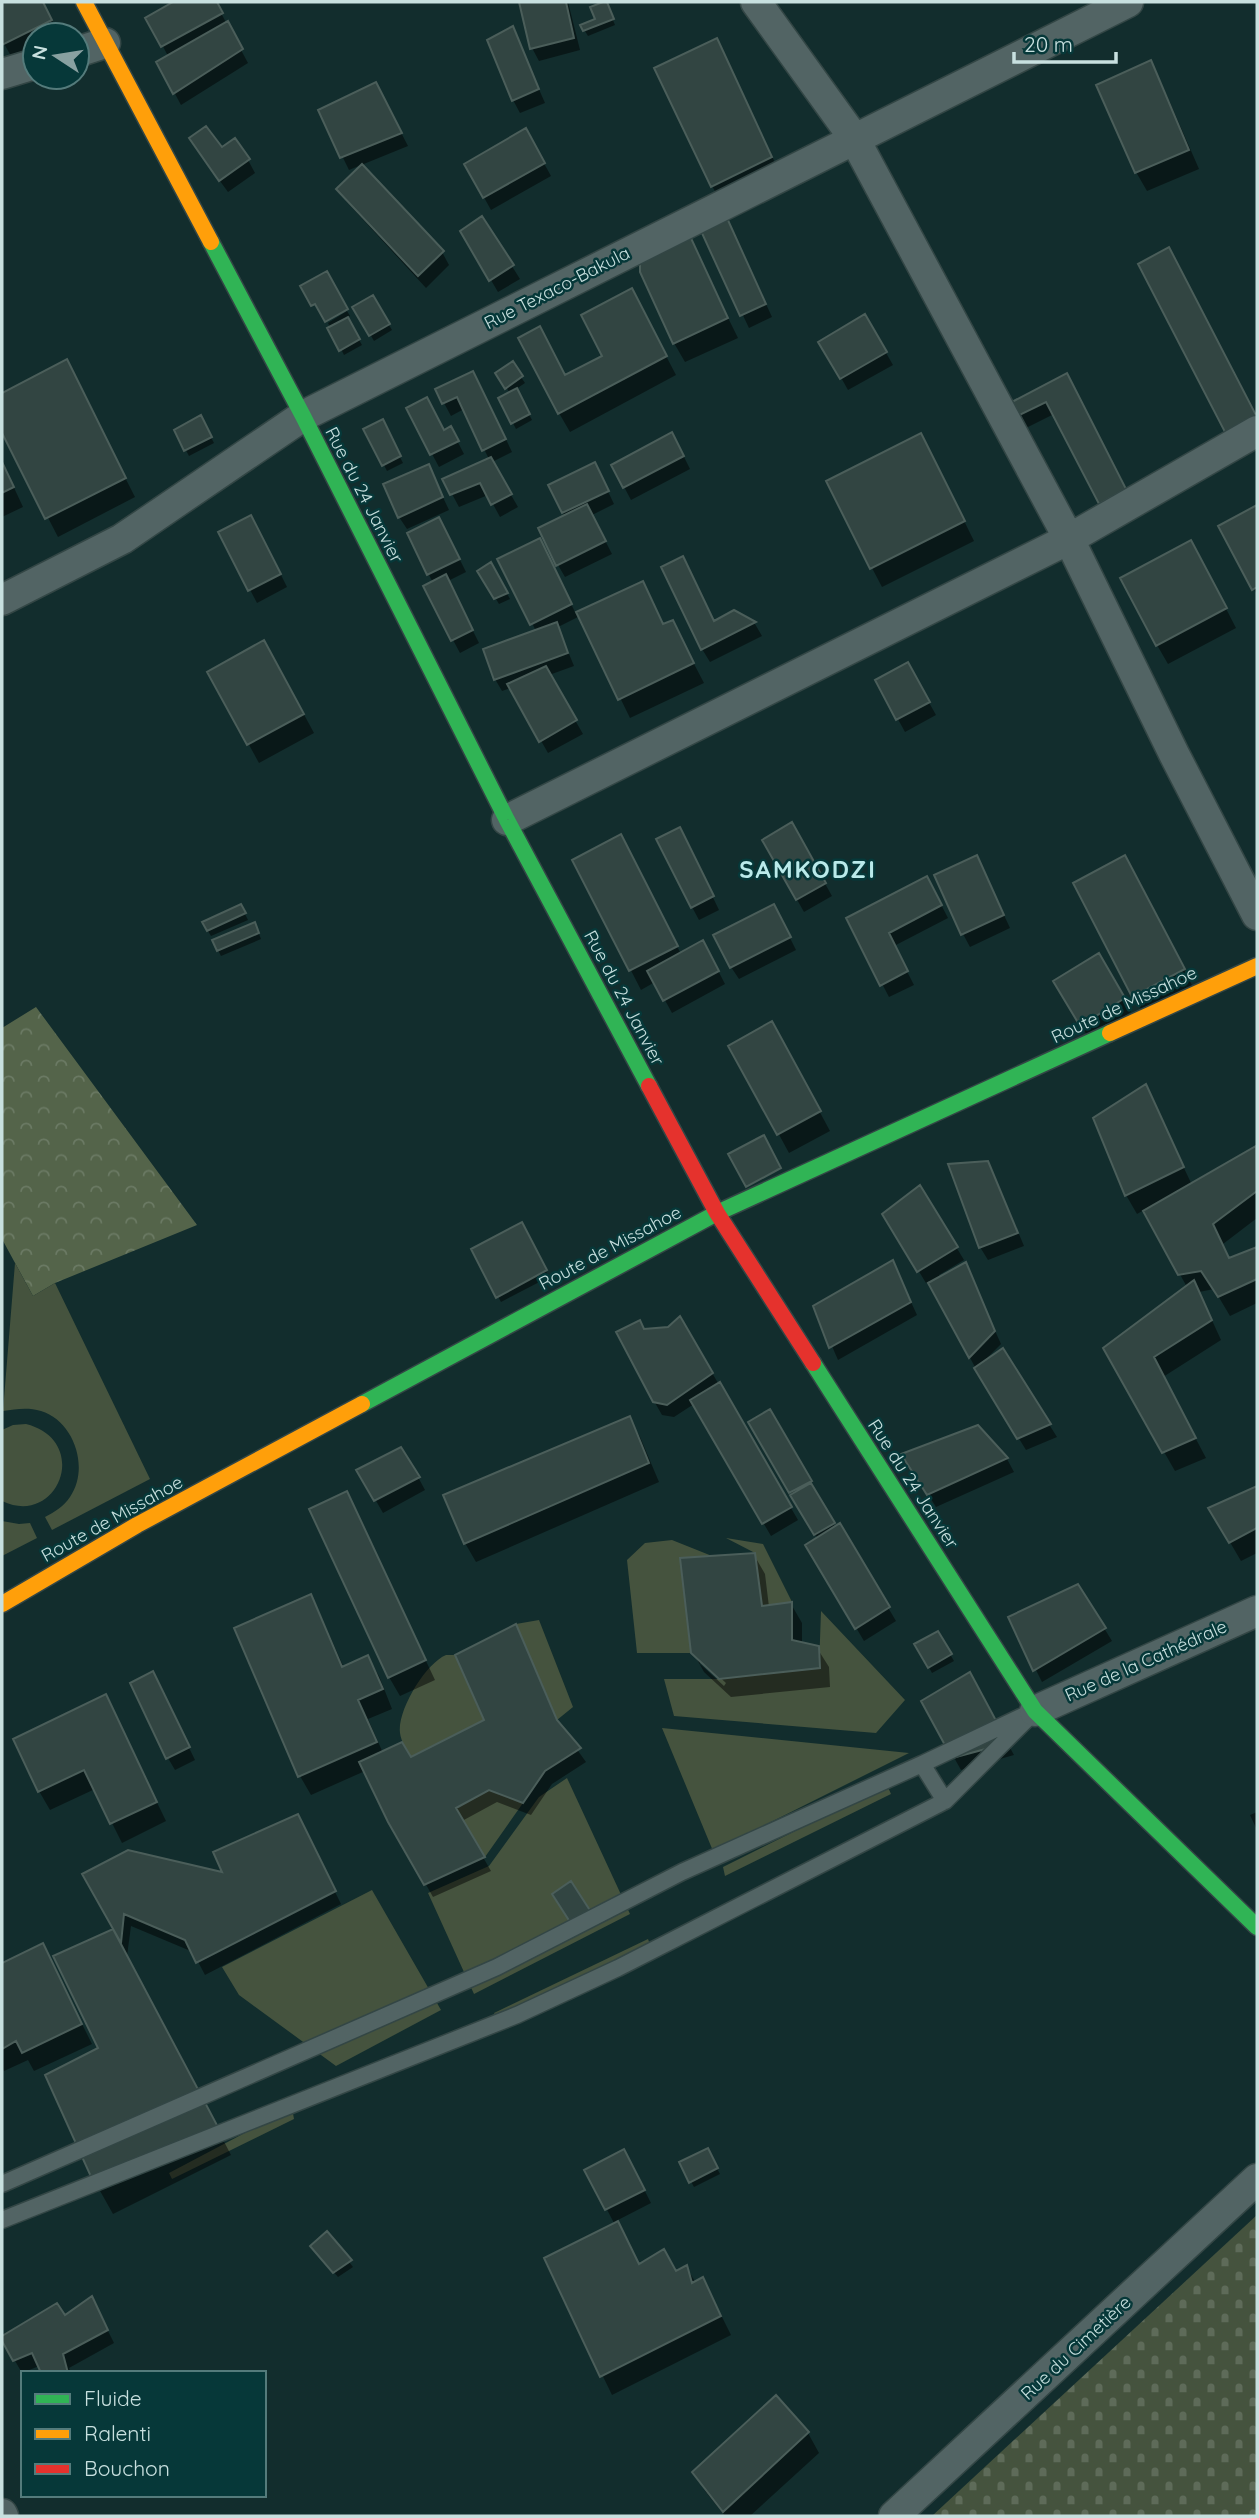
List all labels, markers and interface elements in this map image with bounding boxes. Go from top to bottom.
north arrow [21,21,91,91]
scale bar [1014,21,1116,65]
text: 20 m [1024,31,1073,57]
text: N [26,43,53,62]
street label: Rue Texaco-Bakula [480,241,633,334]
street label: Rue du 24 Janvier [320,423,409,567]
district label: SAMKODZI [739,854,877,884]
street label: Rue du 24 Janvier [579,926,670,1069]
street label: Route de Missahoe [1047,961,1200,1048]
street label: Route de Missahoe [535,1200,685,1295]
street label: Rue du 24 Janvier [863,1415,964,1553]
street label: Route de Missahoe [37,1470,186,1567]
street label: Rue de la Cathédrale [1061,1614,1230,1707]
street label: Rue du Cimetière [1016,2291,1136,2405]
legend [21,2371,266,2497]
text: Fluide [84,2385,142,2411]
text: Ralenti [84,2420,151,2446]
text: Bouchon [84,2455,170,2481]

